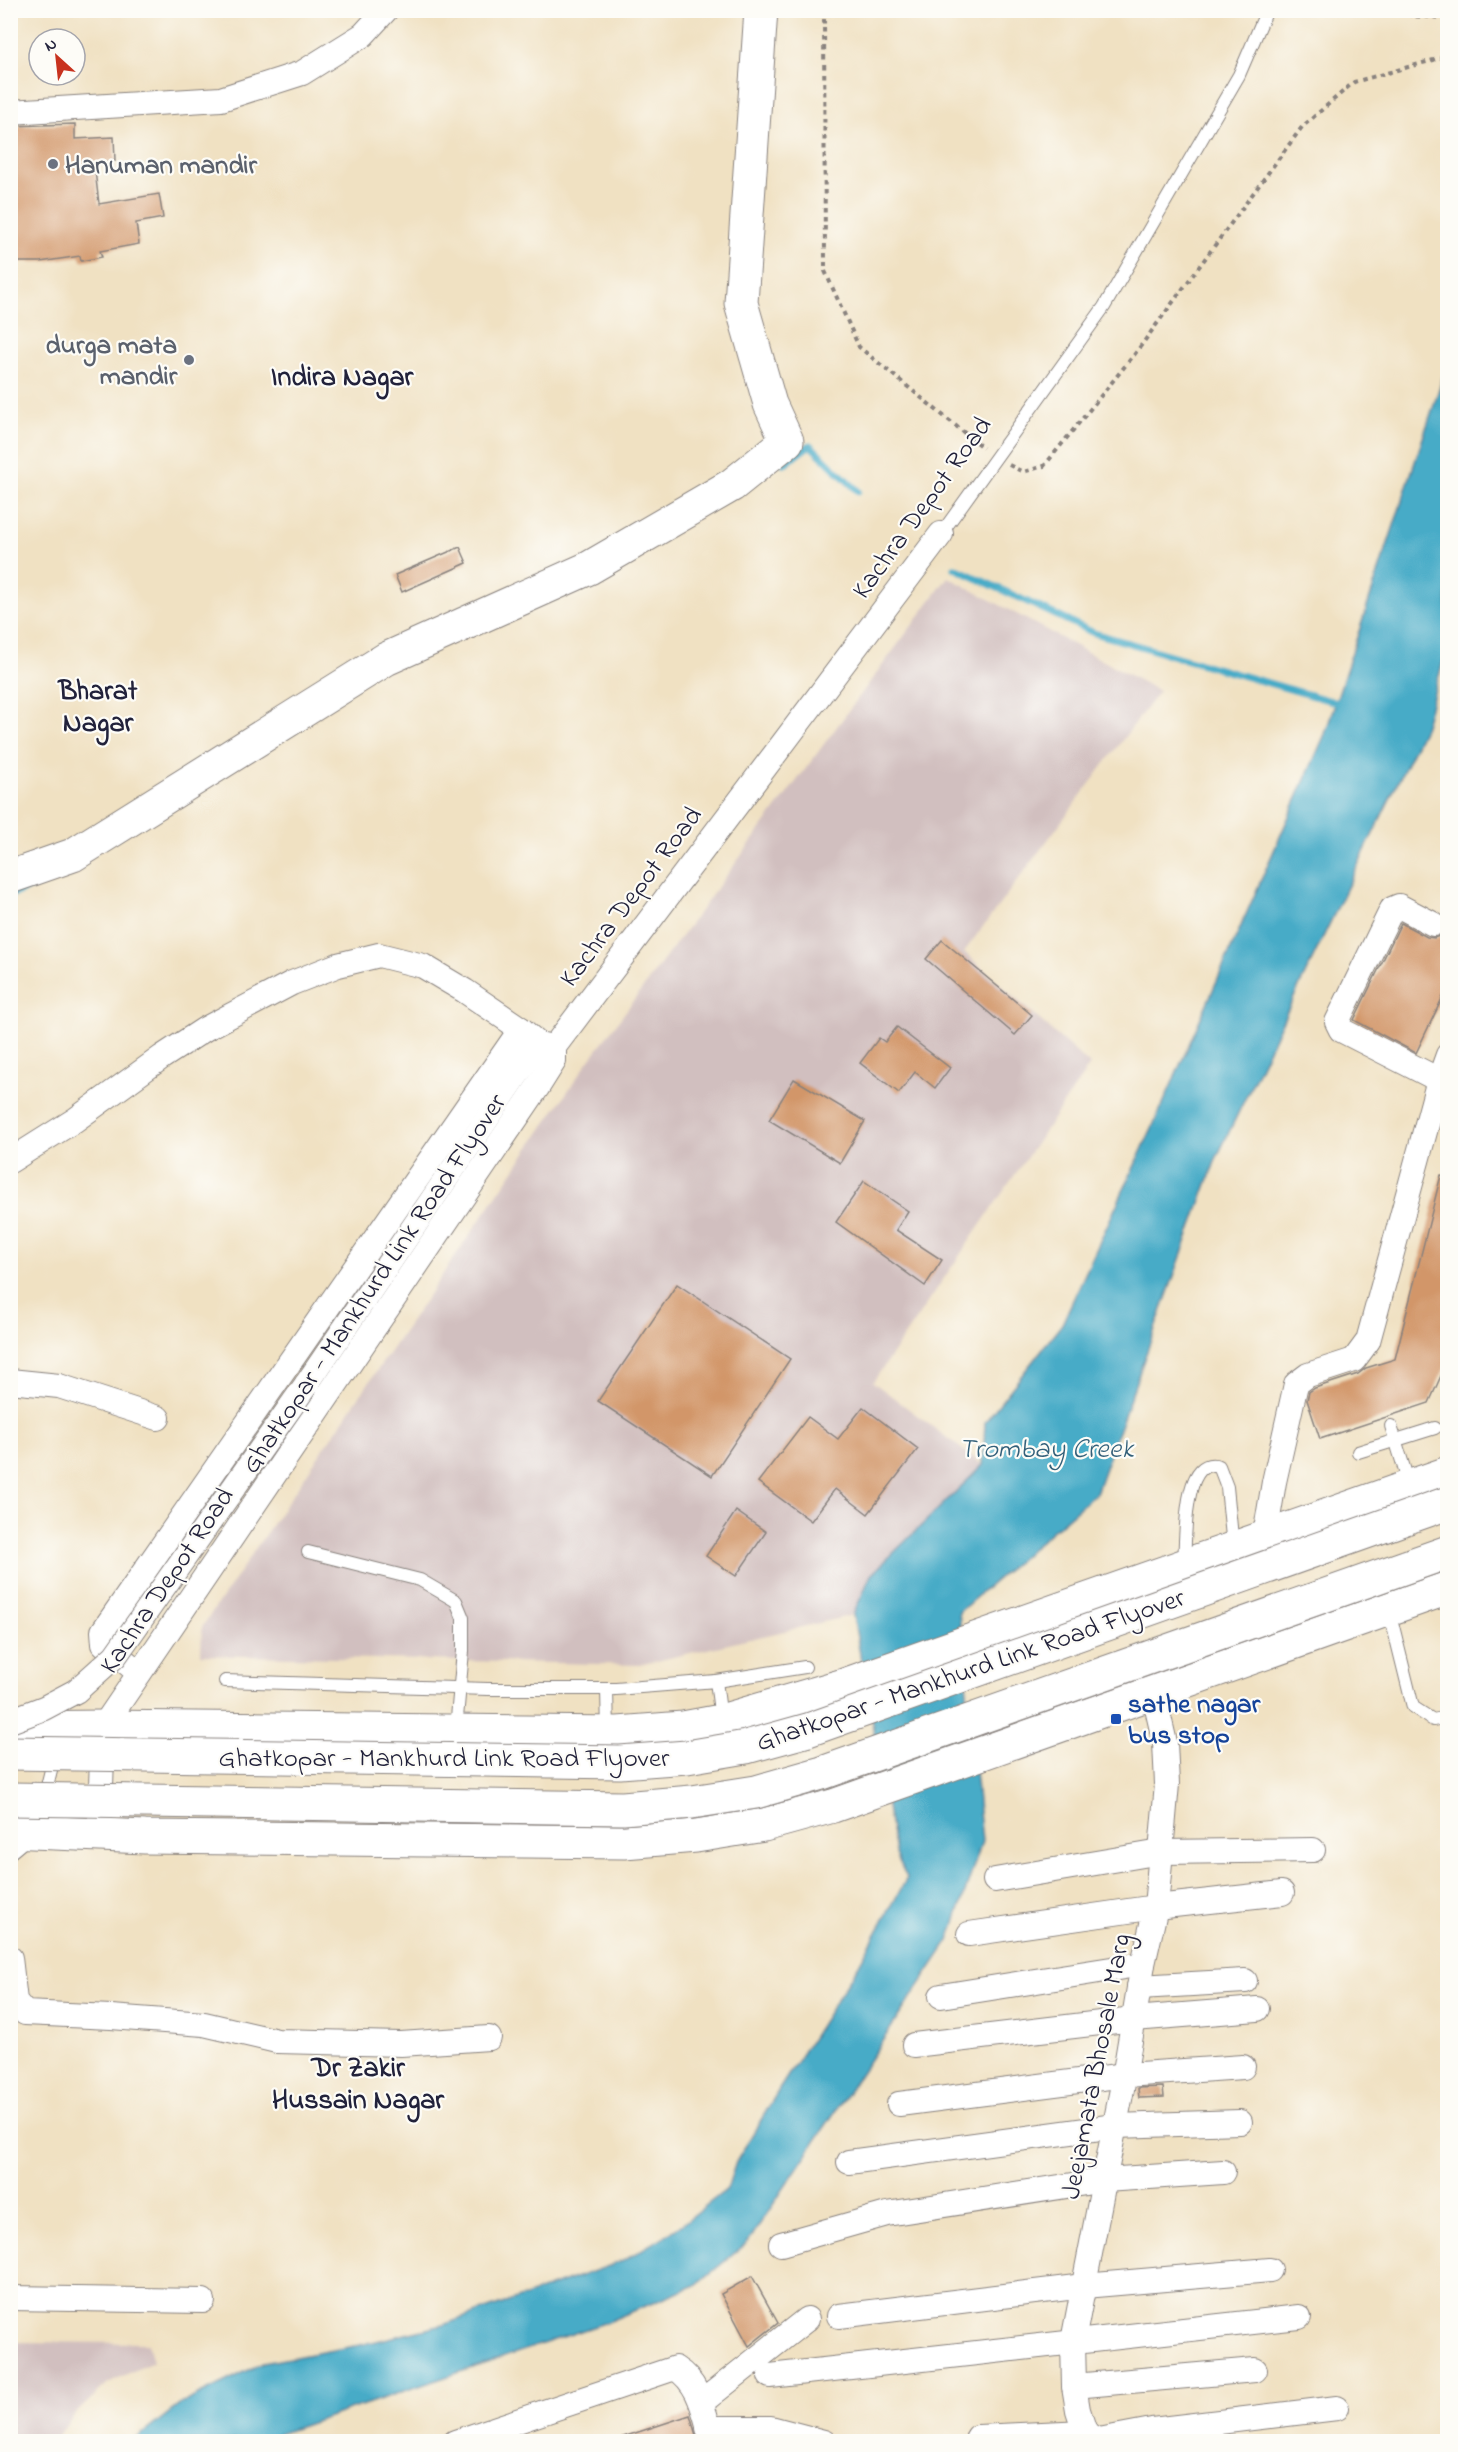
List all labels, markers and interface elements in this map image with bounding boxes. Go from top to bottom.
north arrow [27,27,87,87]
text: N [41,32,62,59]
place label: Hanuman mandir [65,147,257,186]
marker: Hanuman mandir [46,157,60,171]
place label: durga mata mandir [45,327,178,397]
marker: durga mata mandir [182,353,196,367]
district label: Indira Nagar [271,358,415,400]
street label: Kachra Depot Road [843,409,1003,608]
district label: Bharat Nagar [57,672,138,746]
street label: Kachra Depot Road [551,799,713,996]
street label: Ghatkopar - Mankhurd Link Road Flyover [233,1086,518,1482]
water label: Trombay Creek [959,1430,1135,1471]
street label: Kachra Depot Road [91,1480,245,1682]
street label: Ghatkopar - Mankhurd Link Road Flyover [751,1579,1191,1763]
place label: sathe nagar bus stop [1128,1686,1261,1756]
marker: sathe nagar bus stop [1109,1712,1123,1726]
street label: Ghatkopar - Mankhurd Link Road Flyover [219,1740,670,1779]
street label: Jeejamata Bhosale Marg [1053,1930,1142,2203]
district label: Dr Zakir Hussain Nagar [272,2049,445,2123]

